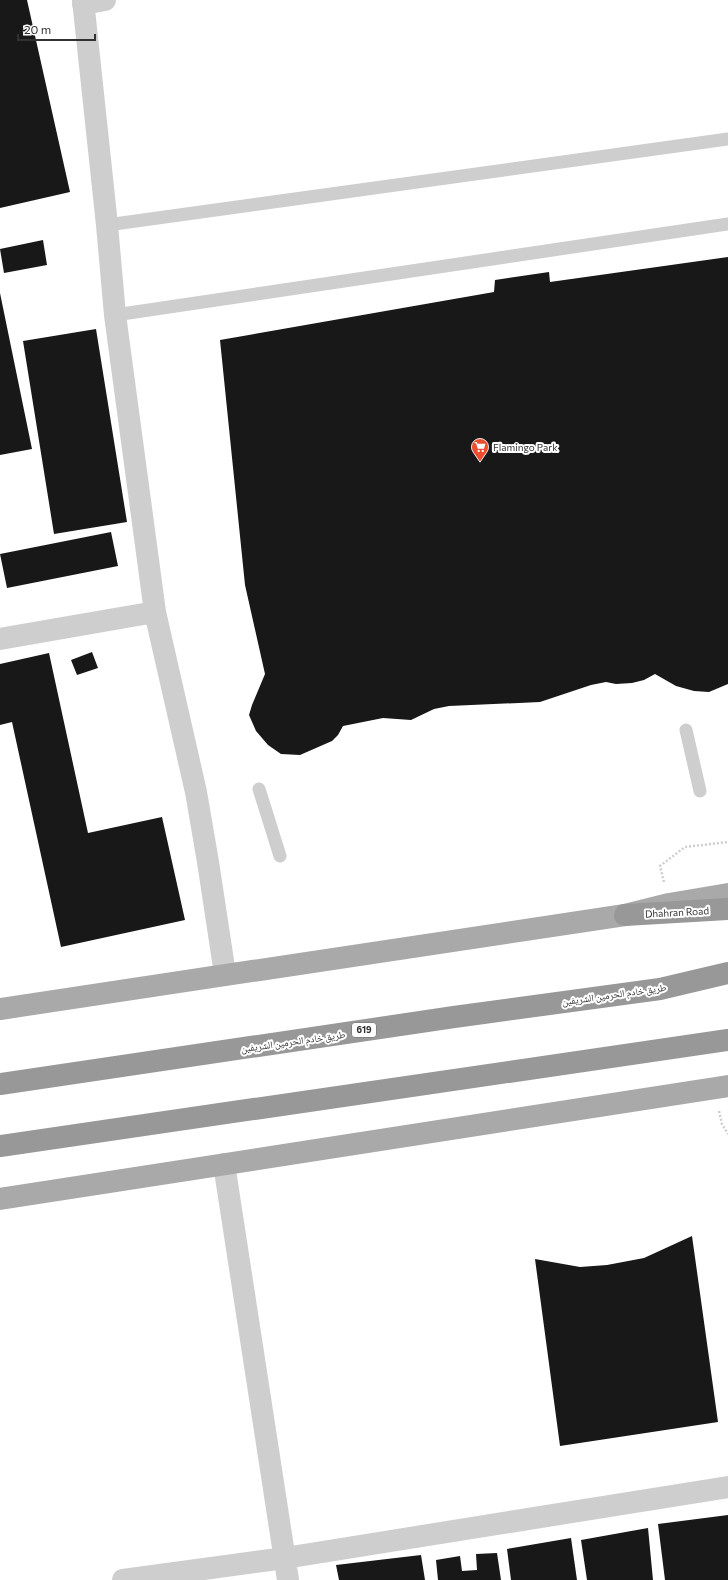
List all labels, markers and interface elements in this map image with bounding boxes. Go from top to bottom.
scale bar [18,16,95,42]
text: 20 m [24,22,51,36]
supermarket icon: Flamingo Park [470,437,490,462]
place label: Flamingo Park [493,441,558,453]
street label: Dhahran Road [645,904,710,920]
street label: طريق خادم الحرمين الشريفين [561,981,668,1009]
road number: 619 [352,1023,376,1037]
street label: طريق خادم الحرمين الشريفين [240,1028,347,1056]

